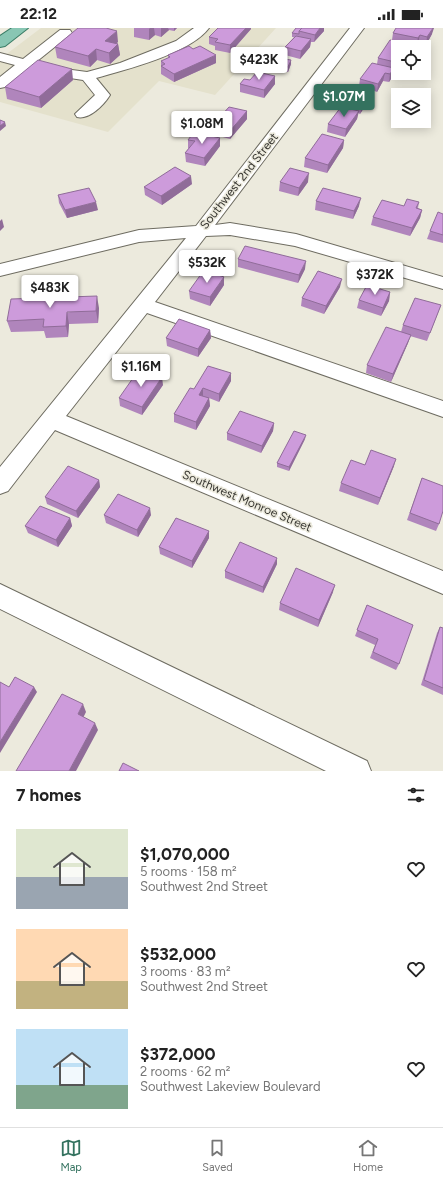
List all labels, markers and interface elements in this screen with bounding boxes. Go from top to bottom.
text: 22:12 [20,5,57,23]
map controls [391,40,431,128]
button: locate [391,40,431,80]
pin: $423K [231,47,287,81]
text: $423K [240,52,278,67]
pin: $1.07M [311,84,377,118]
button: layers [391,88,431,128]
text: $1.07M [323,89,365,104]
pin: $1.08M [169,111,235,145]
text: $1.08M [180,116,224,131]
street label: Southwest 2nd Street [197,130,281,232]
pin: $532K [179,250,235,284]
text: $532K [188,255,226,270]
pin: $372K [347,262,403,296]
text: $372K [356,267,394,282]
pin: $483K [22,275,78,309]
text: $483K [30,280,70,295]
pin: $1.16M [108,354,174,388]
text: $1.16M [121,359,161,374]
street label: Southwest Monroe Street [180,467,314,535]
icon: filters [405,784,427,806]
text: 7 homes [16,785,81,805]
text: $1,070,000 [140,844,230,864]
icon: home [48,845,96,893]
icon: heart [405,858,427,880]
text: 5 rooms · 158 m² [140,864,237,879]
text: Southwest 2nd Street [140,879,268,894]
text: $532,000 [140,944,216,964]
icon: home [48,945,96,993]
icon: heart [405,958,427,980]
text: 3 rooms · 83 m² [140,964,231,979]
text: Southwest 2nd Street [140,979,268,994]
text: $372,000 [140,1044,216,1064]
icon: home [48,1045,96,1093]
icon: heart [405,1058,427,1080]
text: 2 rooms · 62 m² [140,1064,230,1079]
text: Southwest Lakeview Boulevard [140,1079,321,1094]
tab: Map [60,1137,82,1174]
tab: Saved [202,1137,233,1174]
tab: Home [353,1137,383,1174]

